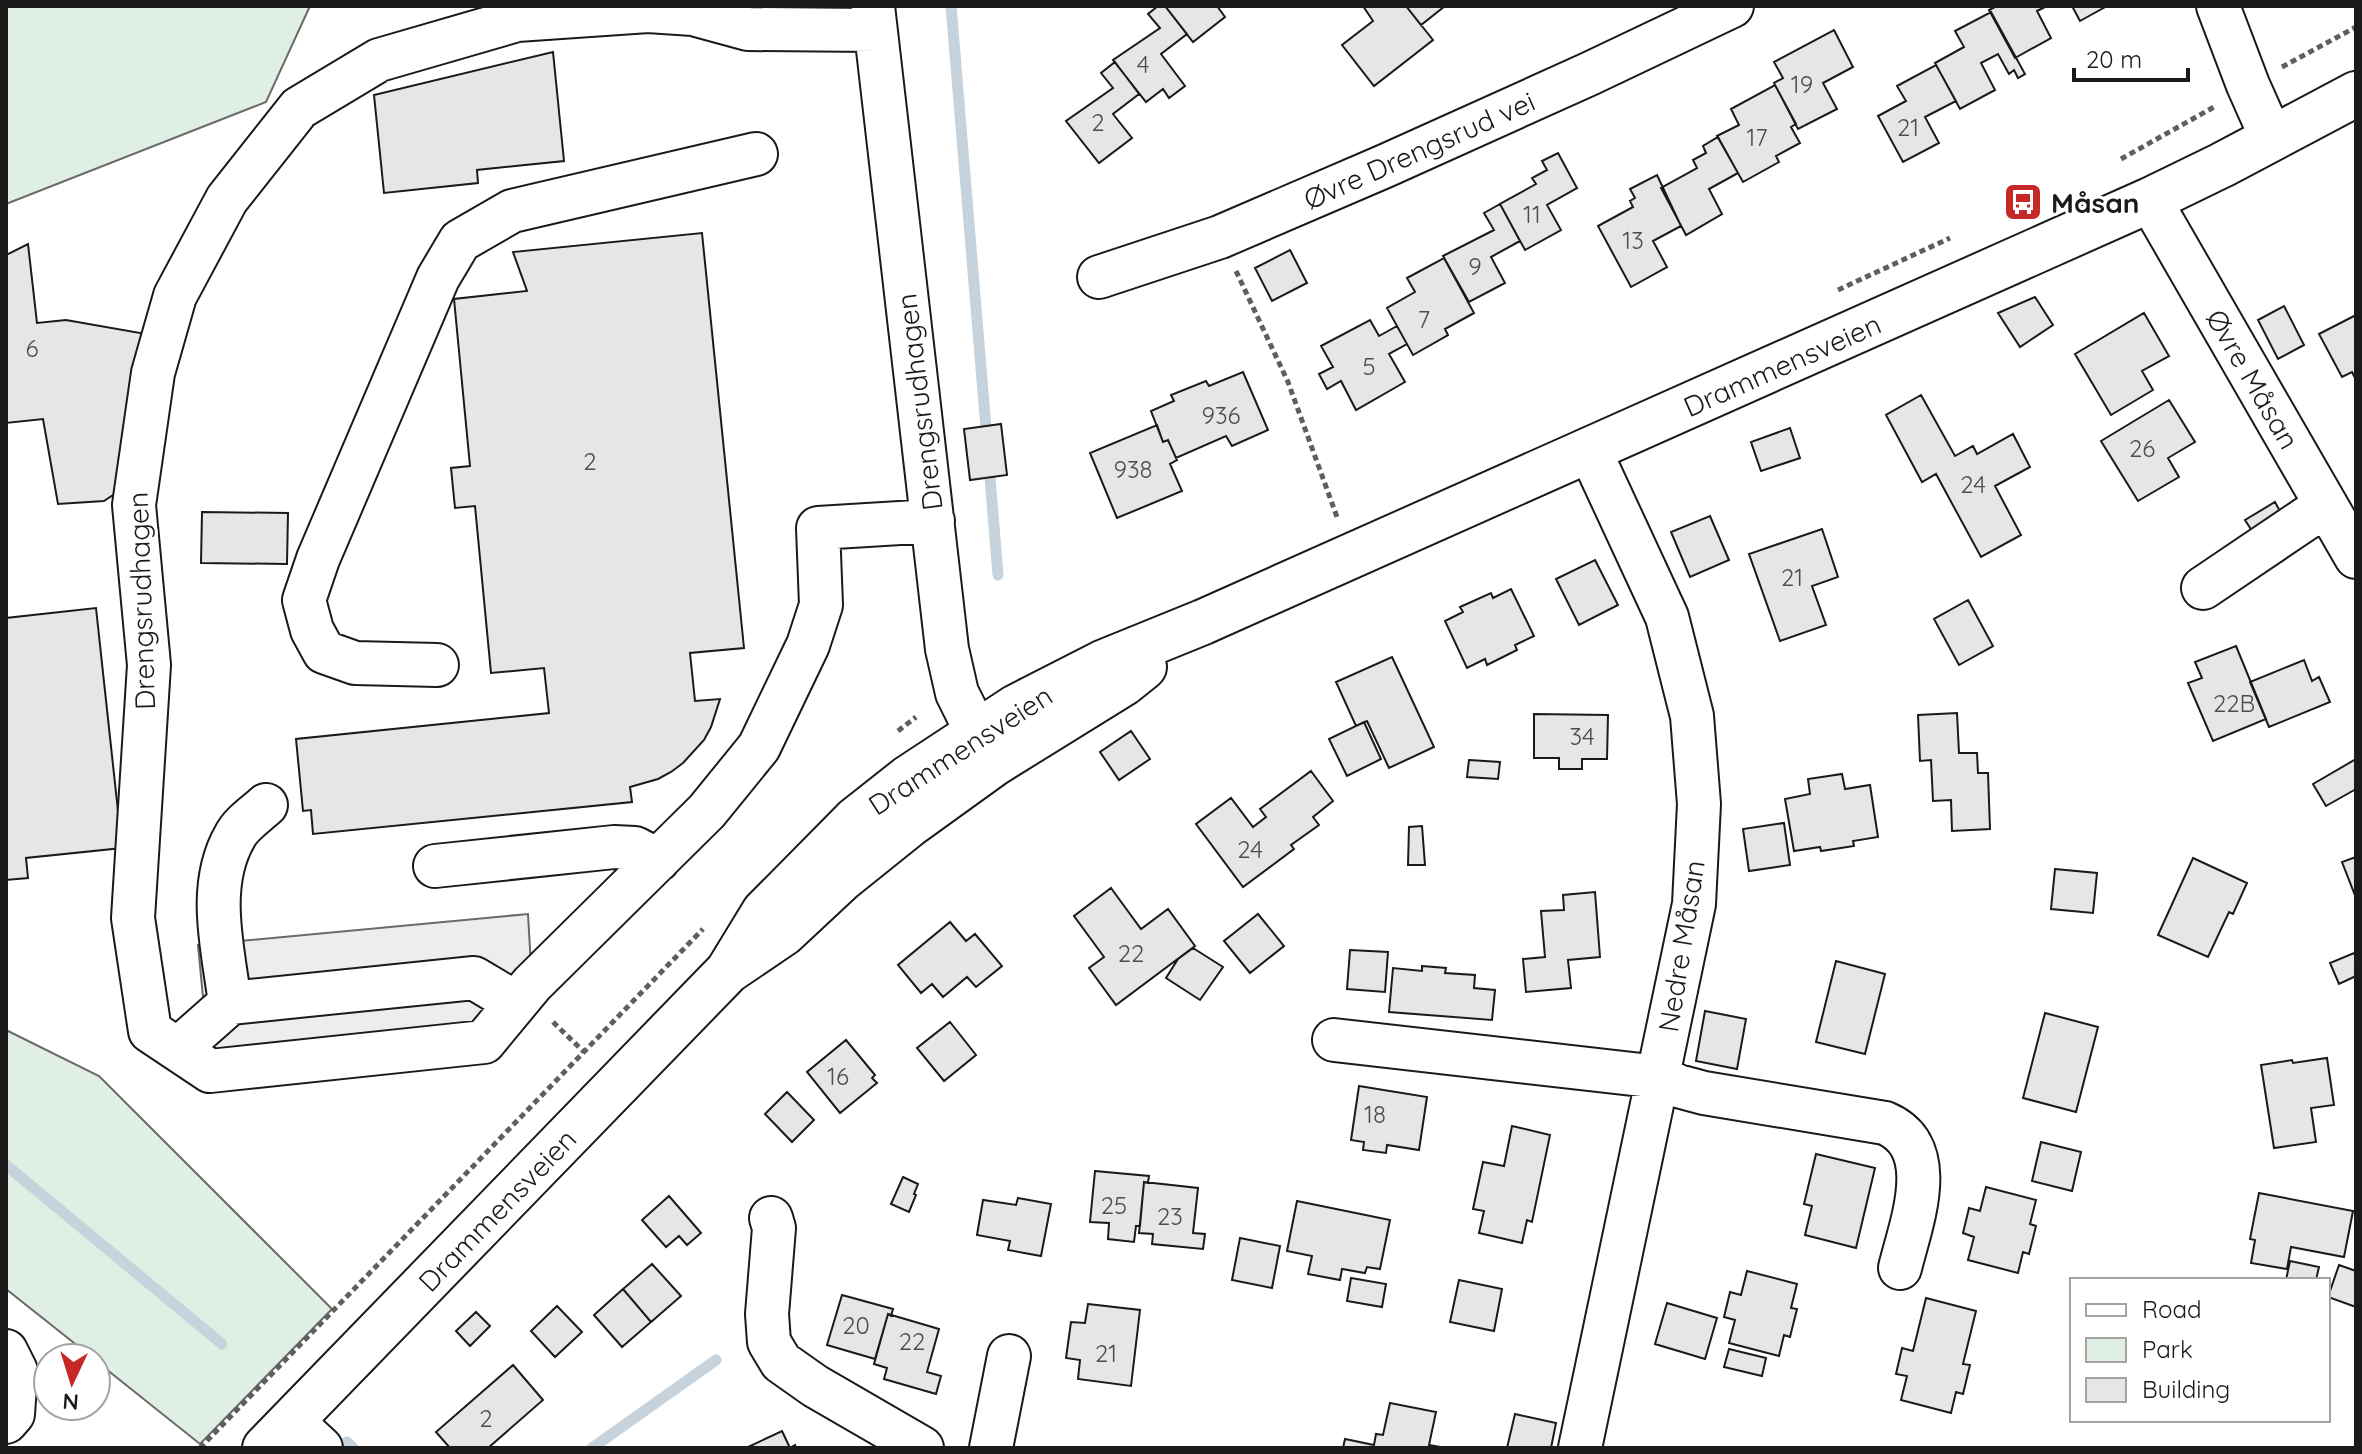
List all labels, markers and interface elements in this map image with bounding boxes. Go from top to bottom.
scale bar [2074,32,2188,82]
text: 20 m [2086,44,2142,74]
house number: 4 [1137,49,1149,79]
house number: 19 [1791,69,1813,99]
street label: Øvre Drengsrud vei [1298,83,1540,217]
house number: 2 [1091,107,1105,137]
house number: 21 [1897,112,1919,142]
house number: 17 [1746,122,1768,152]
bus stop icon: Måsan [2002,181,2044,223]
place label: Måsan [2051,185,2140,220]
house number: 11 [1523,199,1541,229]
house number: 13 [1622,225,1644,255]
house number: 9 [1468,251,1482,281]
street label: Drengsrudhagen [888,292,950,512]
street label: Øvre Måsan [2199,303,2307,455]
house number: 7 [1418,304,1430,334]
street label: Drammensveien [1678,306,1886,424]
house number: 6 [26,333,39,363]
house number: 5 [1362,351,1376,381]
house number: 936 [1202,400,1241,430]
house number: 26 [2129,433,2155,463]
house number: 2 [583,446,597,476]
house number: 938 [1114,454,1152,484]
house number: 24 [1960,469,1986,499]
street label: Drengsrudhagen [120,491,162,711]
house number: 21 [1781,562,1803,592]
street label: Drammensveien [861,678,1059,822]
house number: 22B [2213,688,2255,718]
house number: 34 [1569,721,1595,751]
house number: 24 [1237,834,1263,864]
street label: Nedre Måsan [1650,858,1712,1034]
house number: 22 [1118,938,1144,968]
house number: 16 [827,1061,849,1091]
house number: 18 [1364,1099,1386,1129]
street label: Drammensveien [411,1122,583,1298]
house number: 25 [1101,1190,1127,1220]
house number: 23 [1157,1201,1183,1231]
legend [2070,1278,2330,1422]
text: Road [2142,1294,2202,1324]
house number: 20 [842,1310,870,1340]
house number: 22 [899,1326,925,1356]
text: Park [2142,1334,2193,1364]
house number: 21 [1095,1338,1117,1368]
north arrow [32,1342,112,1422]
text: Building [2142,1374,2230,1404]
text: N [62,1387,80,1416]
house number: 2 [479,1403,493,1433]

